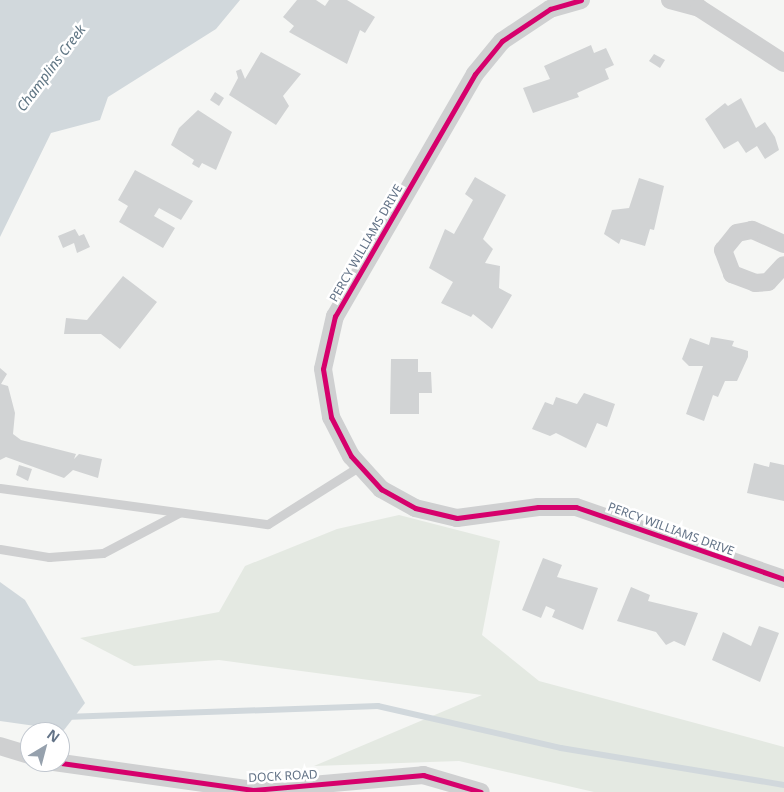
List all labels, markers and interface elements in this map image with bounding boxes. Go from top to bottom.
water label: Champlins Creek [13,21,89,115]
street label: PERCY WILLIAMS DRIVE [326,182,406,304]
street label: PERCY WILLIAMS DRIVE [606,499,736,559]
north arrow [20,722,70,772]
text: N [43,724,64,746]
street label: DOCK ROAD [248,767,318,785]

